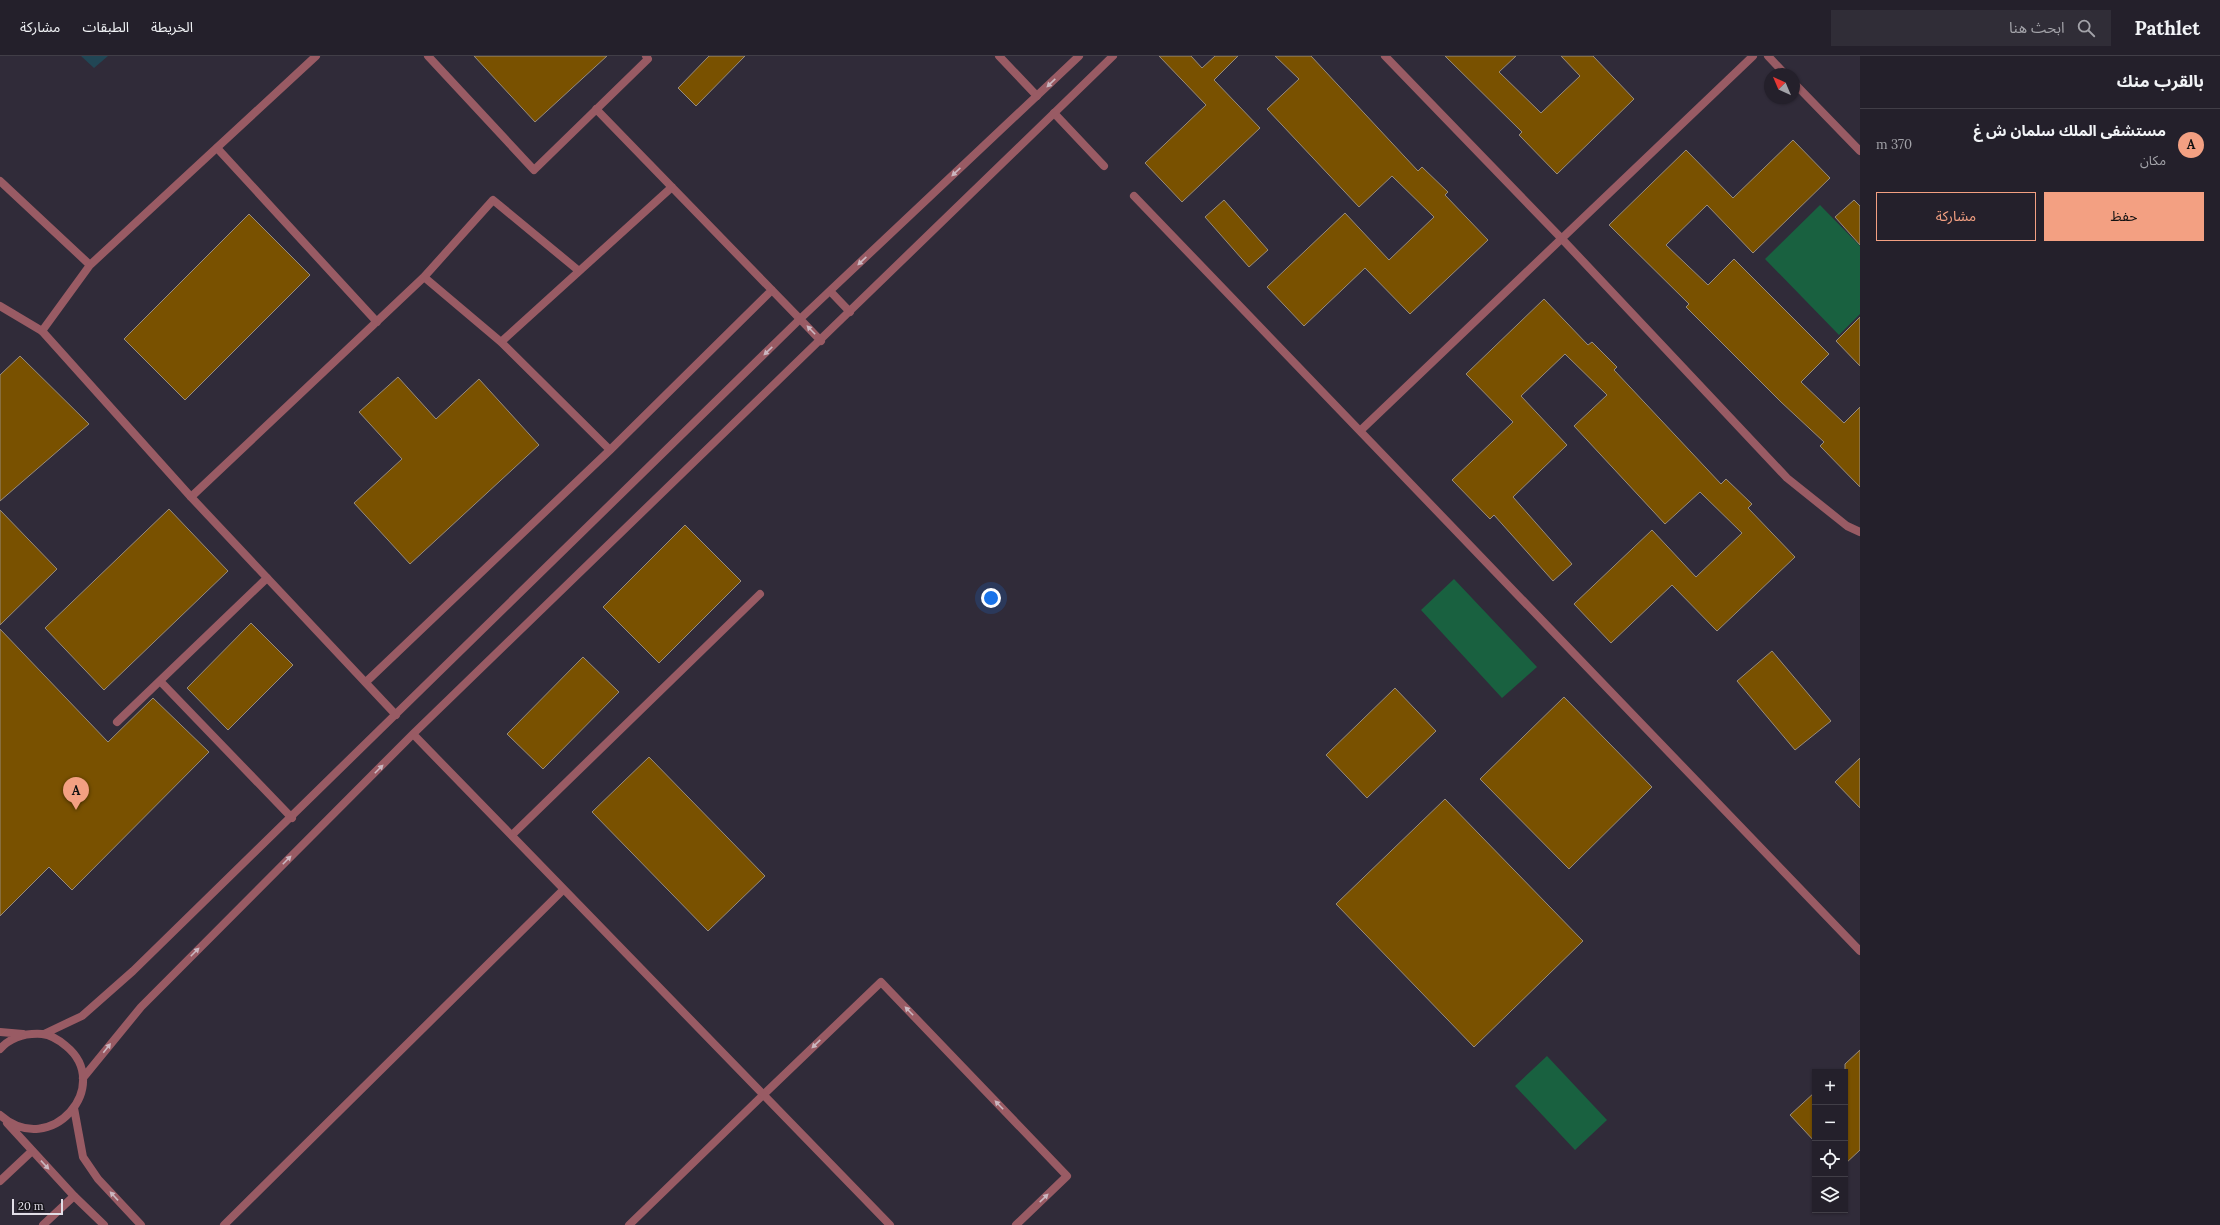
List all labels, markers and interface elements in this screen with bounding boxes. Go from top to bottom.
search box [1831,10,2111,46]
text: Pathlet [2135,16,2200,40]
icon: search [2075,17,2097,39]
text: مشاركة [20,18,60,36]
text: الطبقات [82,18,129,36]
text: الخريطة [151,18,193,36]
text: ابحث هنا [2009,18,2065,37]
north arrow [1764,68,1800,104]
text: بالقرب منك [2117,70,2204,92]
one-way arrow [1046,78,1056,88]
text: مستشفى الملك سلمان ش غ [1973,121,2166,140]
text: 370 m [1876,136,1912,153]
text: A [2187,136,2195,153]
text: مكان [2140,152,2166,169]
one-way arrow [951,167,961,177]
button: مشاركة [1876,192,2036,241]
button: حفظ [2044,192,2204,241]
one-way arrow [857,256,866,265]
one-way arrow [806,325,815,335]
one-way arrow [763,346,773,356]
your location [981,588,1001,608]
one-way arrow [374,764,384,773]
pin: A [63,777,89,810]
one-way arrow [282,856,292,865]
one-way arrow [190,947,200,957]
one-way arrow [904,1006,914,1016]
one-way arrow [811,1039,821,1049]
one-way arrow [102,1042,111,1053]
map controls [1812,1069,1848,1213]
button: + [1812,1069,1848,1105]
one-way arrow [994,1100,1004,1110]
button: − [1812,1105,1848,1141]
button: locate [1812,1141,1848,1177]
one-way arrow [40,1160,49,1170]
button: layers [1812,1177,1848,1213]
one-way arrow [110,1192,119,1201]
one-way arrow [1039,1193,1049,1203]
scale bar [12,1197,63,1216]
text: 20 m [18,1199,43,1213]

